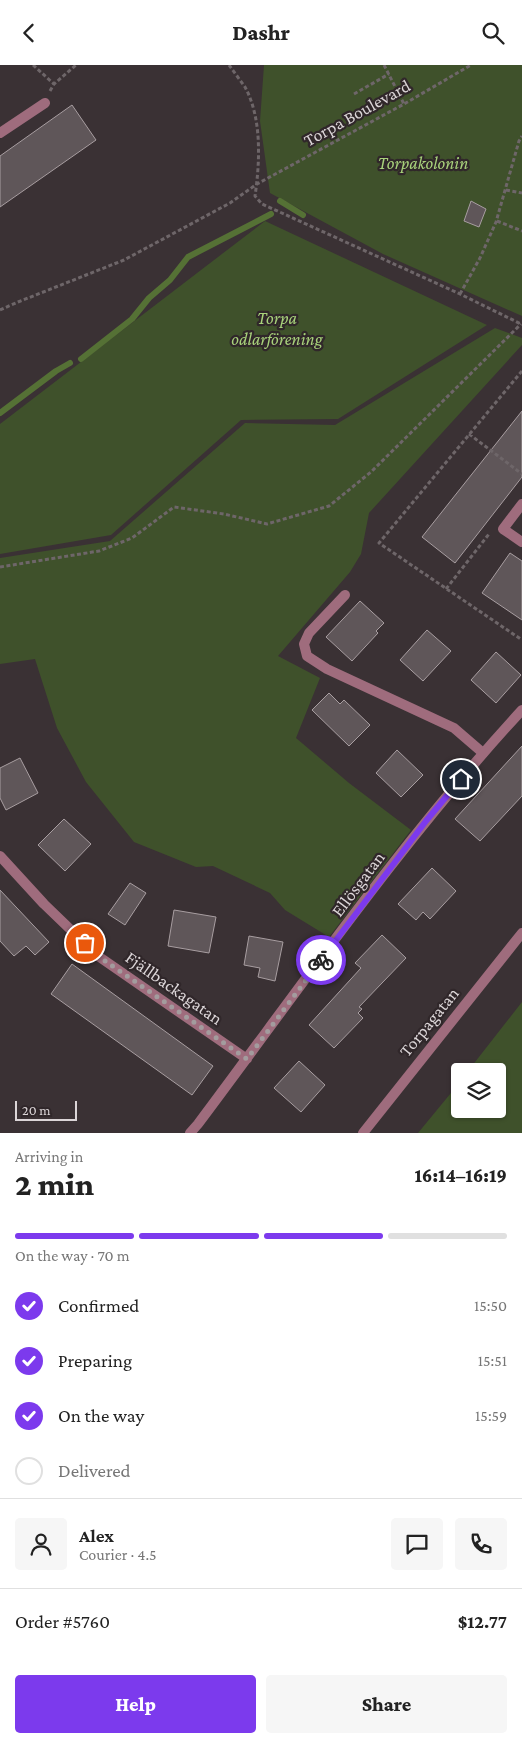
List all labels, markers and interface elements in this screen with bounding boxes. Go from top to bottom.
icon: back [15,19,43,47]
icon: search [479,19,507,47]
text: Dashr [232,20,290,45]
street label: Torpa Boulevard [300,75,414,150]
park label: Torpakolonin [378,153,468,173]
park label: Torpa odlarförening [231,308,324,349]
pin [440,758,482,800]
icon: home [447,765,475,793]
street label: Ellösgatan [327,847,389,920]
pin [64,922,106,964]
icon: bag [71,929,99,957]
courier [296,935,346,985]
icon: bike [307,946,335,974]
street label: Fjällbackagatan [121,947,227,1030]
street label: Torpagatan [395,983,463,1061]
map controls [451,1063,506,1118]
button: layers [451,1063,506,1118]
scale bar [15,1098,78,1121]
text: 20 m [22,1102,50,1118]
text: Arriving in [15,1148,83,1165]
text: 16:14–16:19 [414,1165,507,1186]
text: 2 min [15,1166,94,1202]
text: On the way · 70 m [15,1247,129,1264]
icon: check [15,1292,43,1320]
text: Confirmed [58,1295,139,1316]
text: 15:50 [474,1297,507,1314]
icon: check [15,1347,43,1375]
text: Preparing [58,1350,132,1371]
text: 15:51 [478,1352,507,1369]
icon: check [15,1402,43,1430]
text: On the way [58,1405,144,1426]
text: 15:59 [475,1407,507,1424]
text: Delivered [58,1460,131,1481]
button: person [15,1518,67,1570]
button: chat [391,1518,443,1570]
button: phone [455,1518,507,1570]
text: Alex [79,1525,114,1546]
text: Courier · 4.5 [79,1546,157,1563]
text: Order #5760 [15,1611,110,1632]
text: $12.77 [458,1611,507,1632]
button: Help [15,1675,256,1733]
button: Share [266,1675,507,1733]

